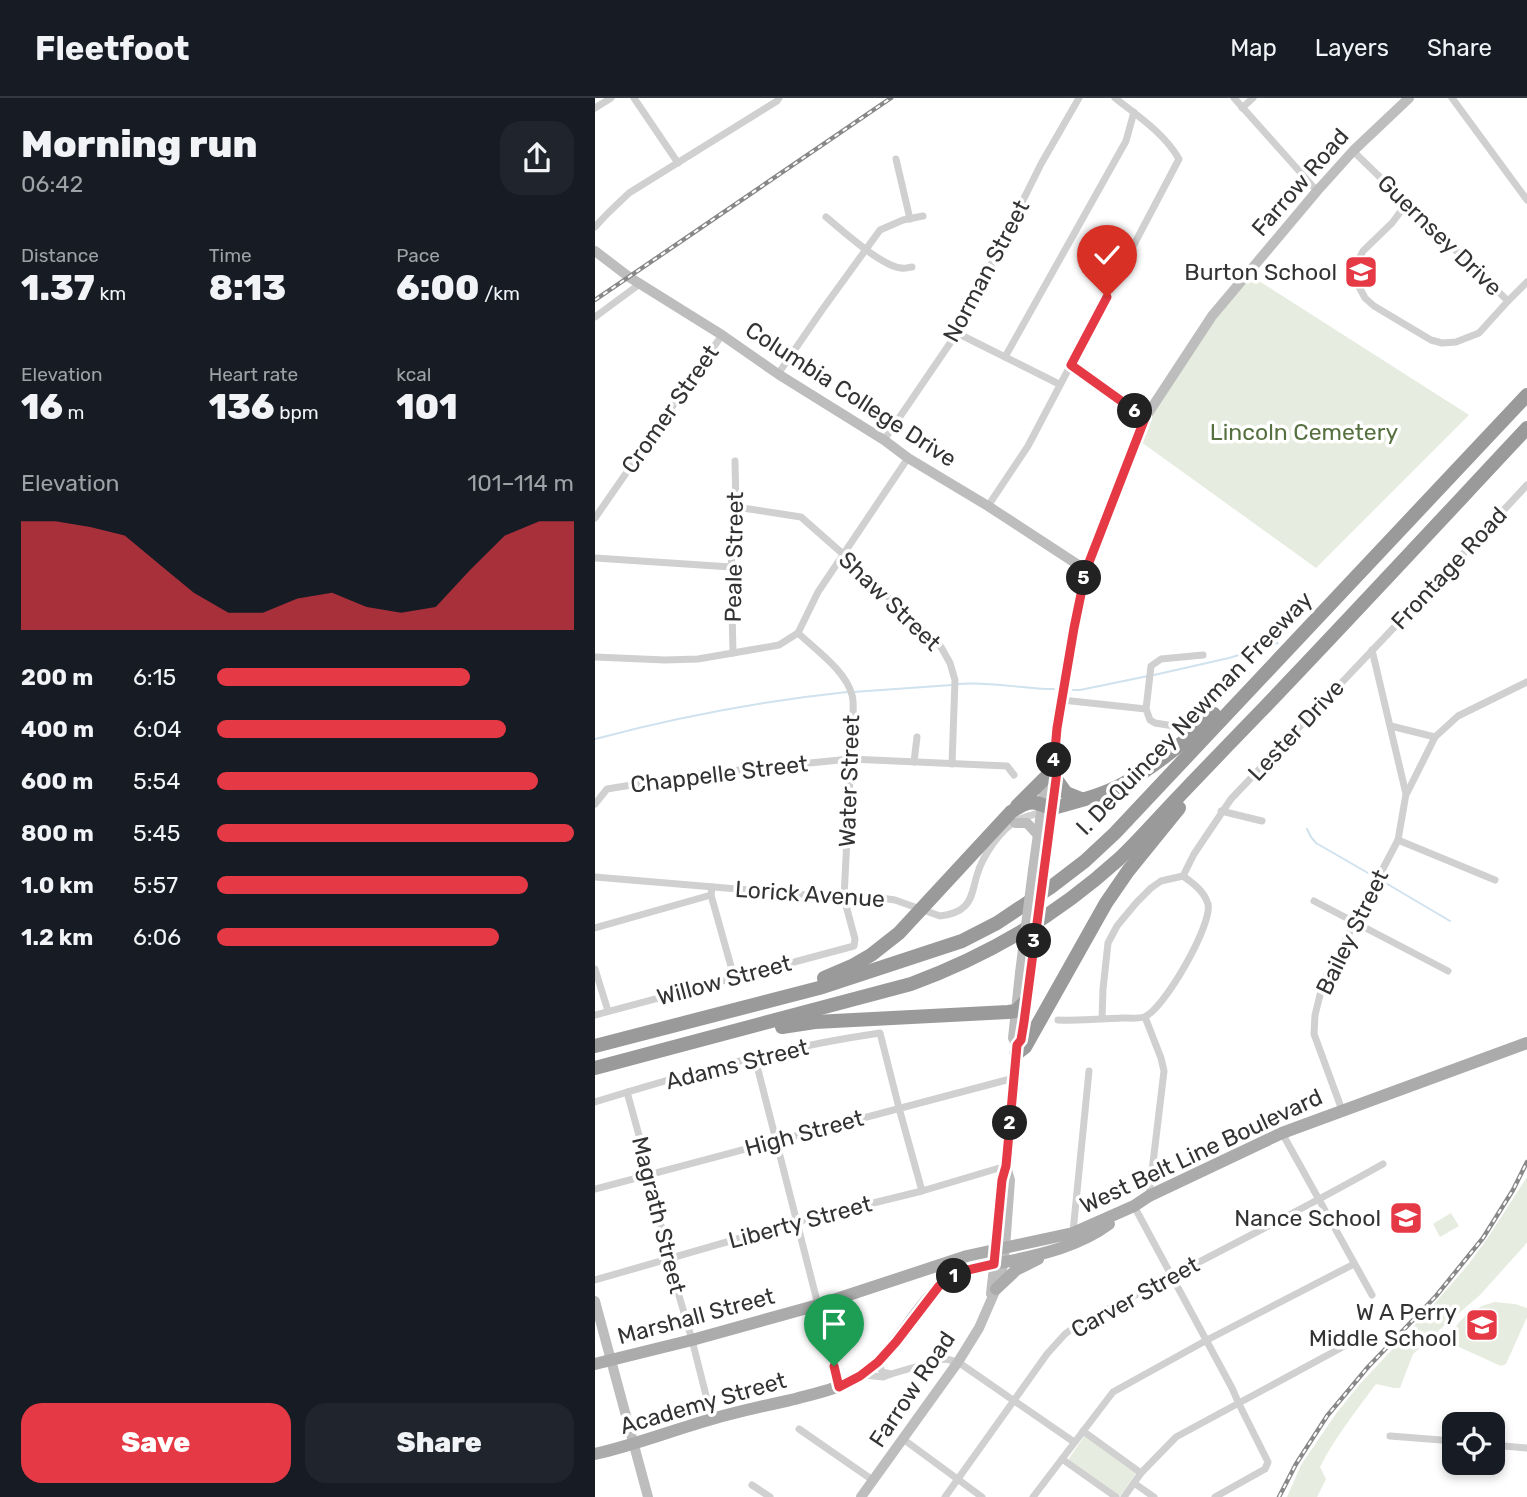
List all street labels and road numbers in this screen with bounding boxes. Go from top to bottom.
street label: Farrow Road [1246,122,1354,242]
street label: Guernsey Drive [1372,169,1508,301]
street label: Norman Street [937,195,1035,347]
street label: Columbia College Drive [740,315,962,473]
street label: Cromer Street [615,339,725,479]
street label: Peale Street [719,491,749,623]
street label: Frontage Road [1385,501,1513,635]
street label: Shaw Street [833,545,947,657]
street label: I. DeQuincey Newman Freeway [1070,585,1318,841]
street label: Lester Drive [1242,674,1350,786]
street label: Water Street [833,714,865,848]
street label: Chappelle Street [629,749,809,799]
street label: Bailey Street [1310,865,1394,999]
street label: Lorick Avenue [734,875,886,913]
street label: Willow Street [654,949,794,1011]
street label: Adams Street [663,1033,811,1095]
street label: West Belt Line Boulevard [1075,1082,1327,1220]
street label: High Street [742,1104,866,1162]
street label: Magrath Street [626,1134,692,1296]
street label: Liberty Street [725,1189,875,1255]
street label: Carver Street [1066,1250,1204,1344]
street label: Marshall Street [614,1282,778,1350]
street label: Farrow Road [863,1326,961,1452]
street label: Academy Street [617,1366,789,1440]

